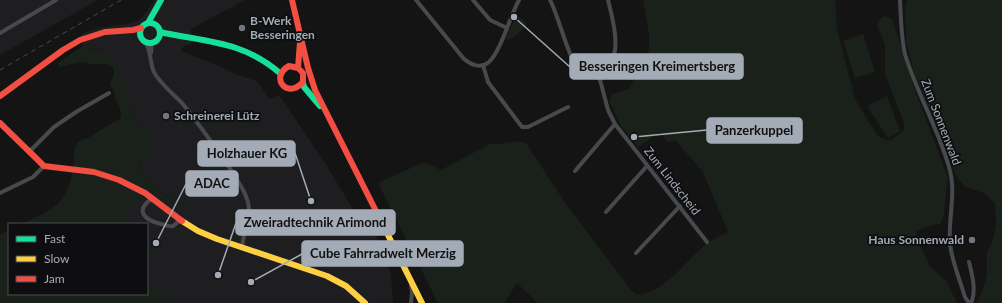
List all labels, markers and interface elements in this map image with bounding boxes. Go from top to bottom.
place label: B-Werk Besseringen [250,13,315,42]
marker: B-Werk Besseringen [237,23,247,33]
callout: Besseringen Kreimertsberg [570,54,743,79]
text: Besseringen Kreimertsberg [579,58,735,74]
street label: Zum Sonnenwald [918,77,965,167]
place label: Schreinerei Lütz [174,108,260,123]
marker: Schreinerei Lütz [161,111,171,121]
callout: Panzerkuppel [707,118,802,143]
text: Panzerkuppel [715,122,793,138]
callout: Holzhauer KG [198,141,295,166]
street label: Zum Lindscheid [641,144,704,218]
text: Holzhauer KG [207,145,287,161]
callout: ADAC [186,171,238,196]
text: ADAC [193,175,230,191]
callout: Zweiradtechnik Arimond [236,210,395,235]
text: Zweiradtechnik Arimond [244,214,386,230]
legend [8,223,148,295]
text: Fast [44,231,66,246]
place label: Haus Sonnenwald [868,232,964,247]
marker: Haus Sonnenwald [967,235,977,245]
callout: Cube Fahrradwelt Merzig [302,241,463,266]
text: Cube Fahrradwelt Merzig [310,245,456,261]
text: Slow [44,251,70,266]
text: Jam [44,271,65,286]

